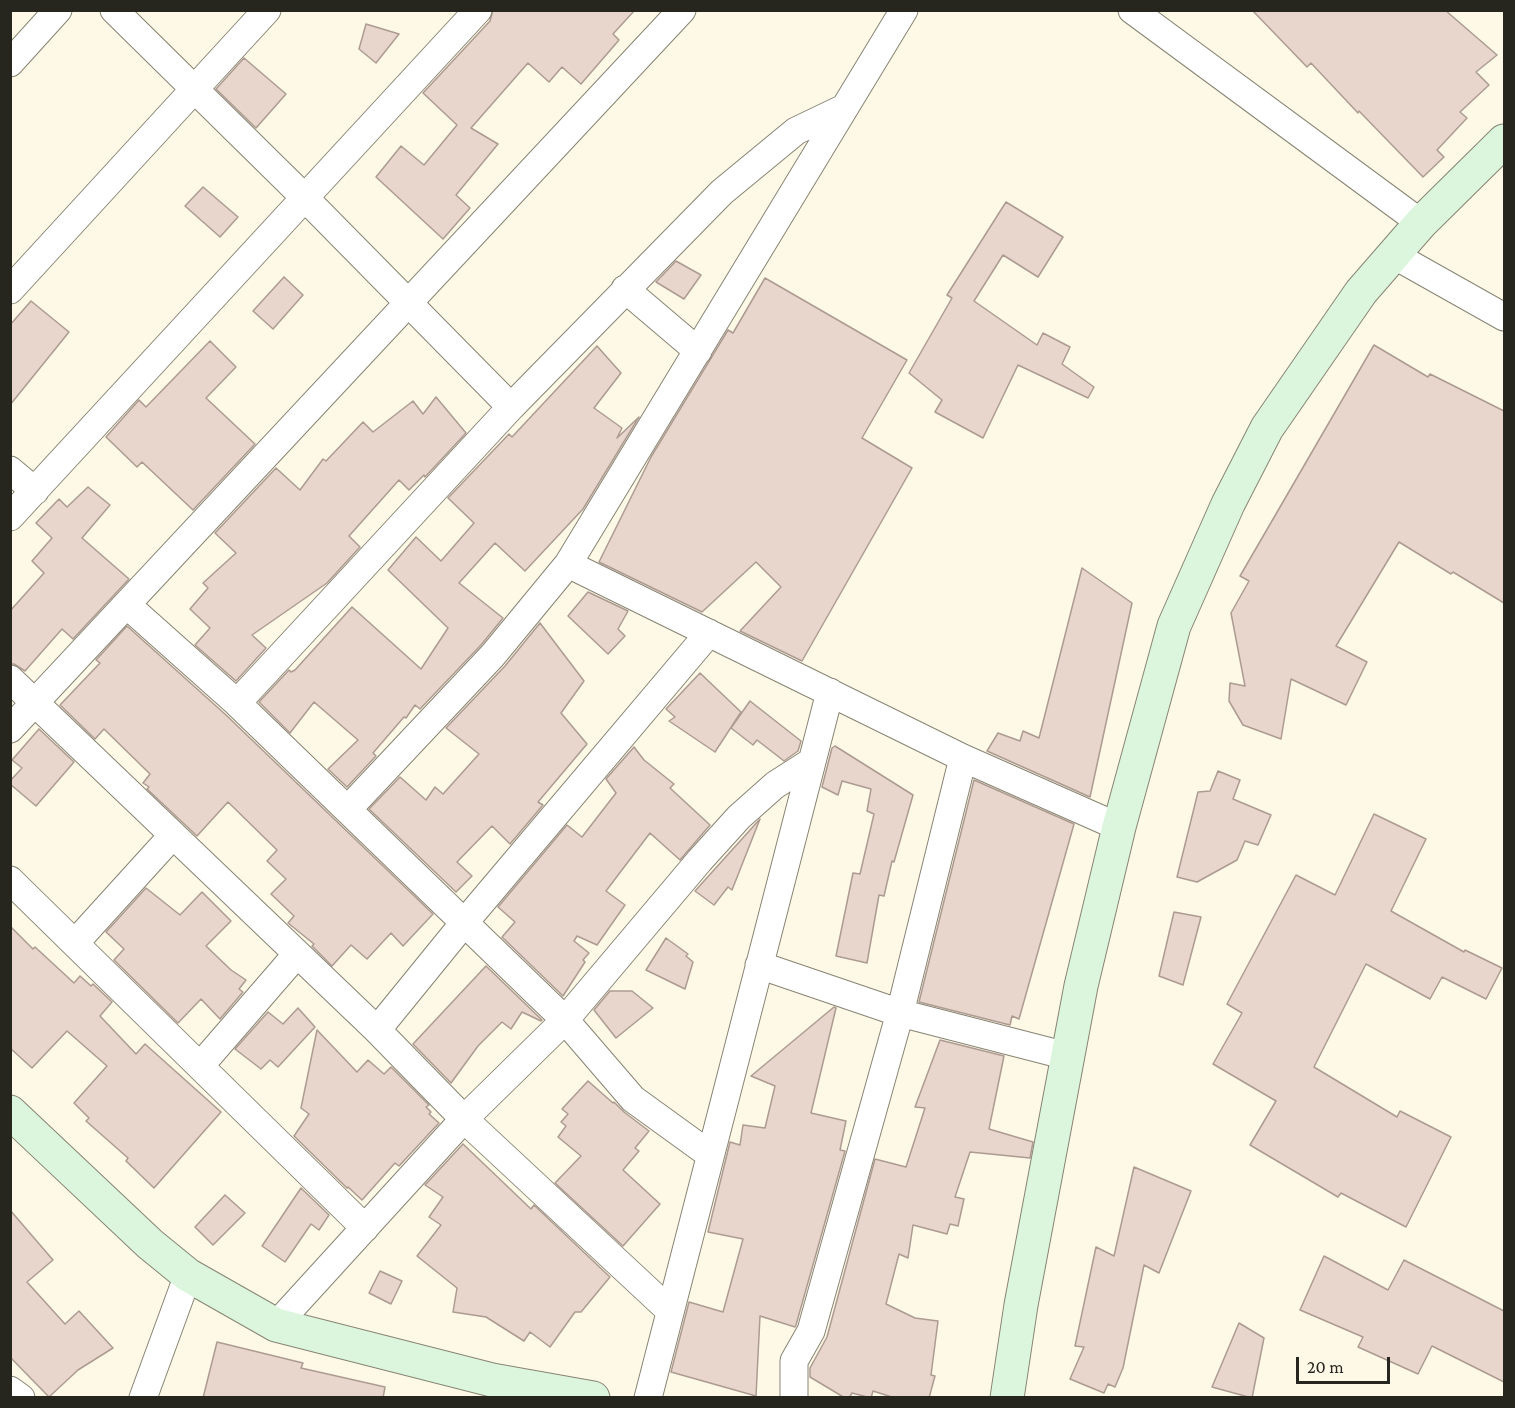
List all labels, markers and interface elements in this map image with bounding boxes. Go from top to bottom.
scale bar [1299,1345,1394,1383]
text: 20 m [1307,1357,1344,1377]

